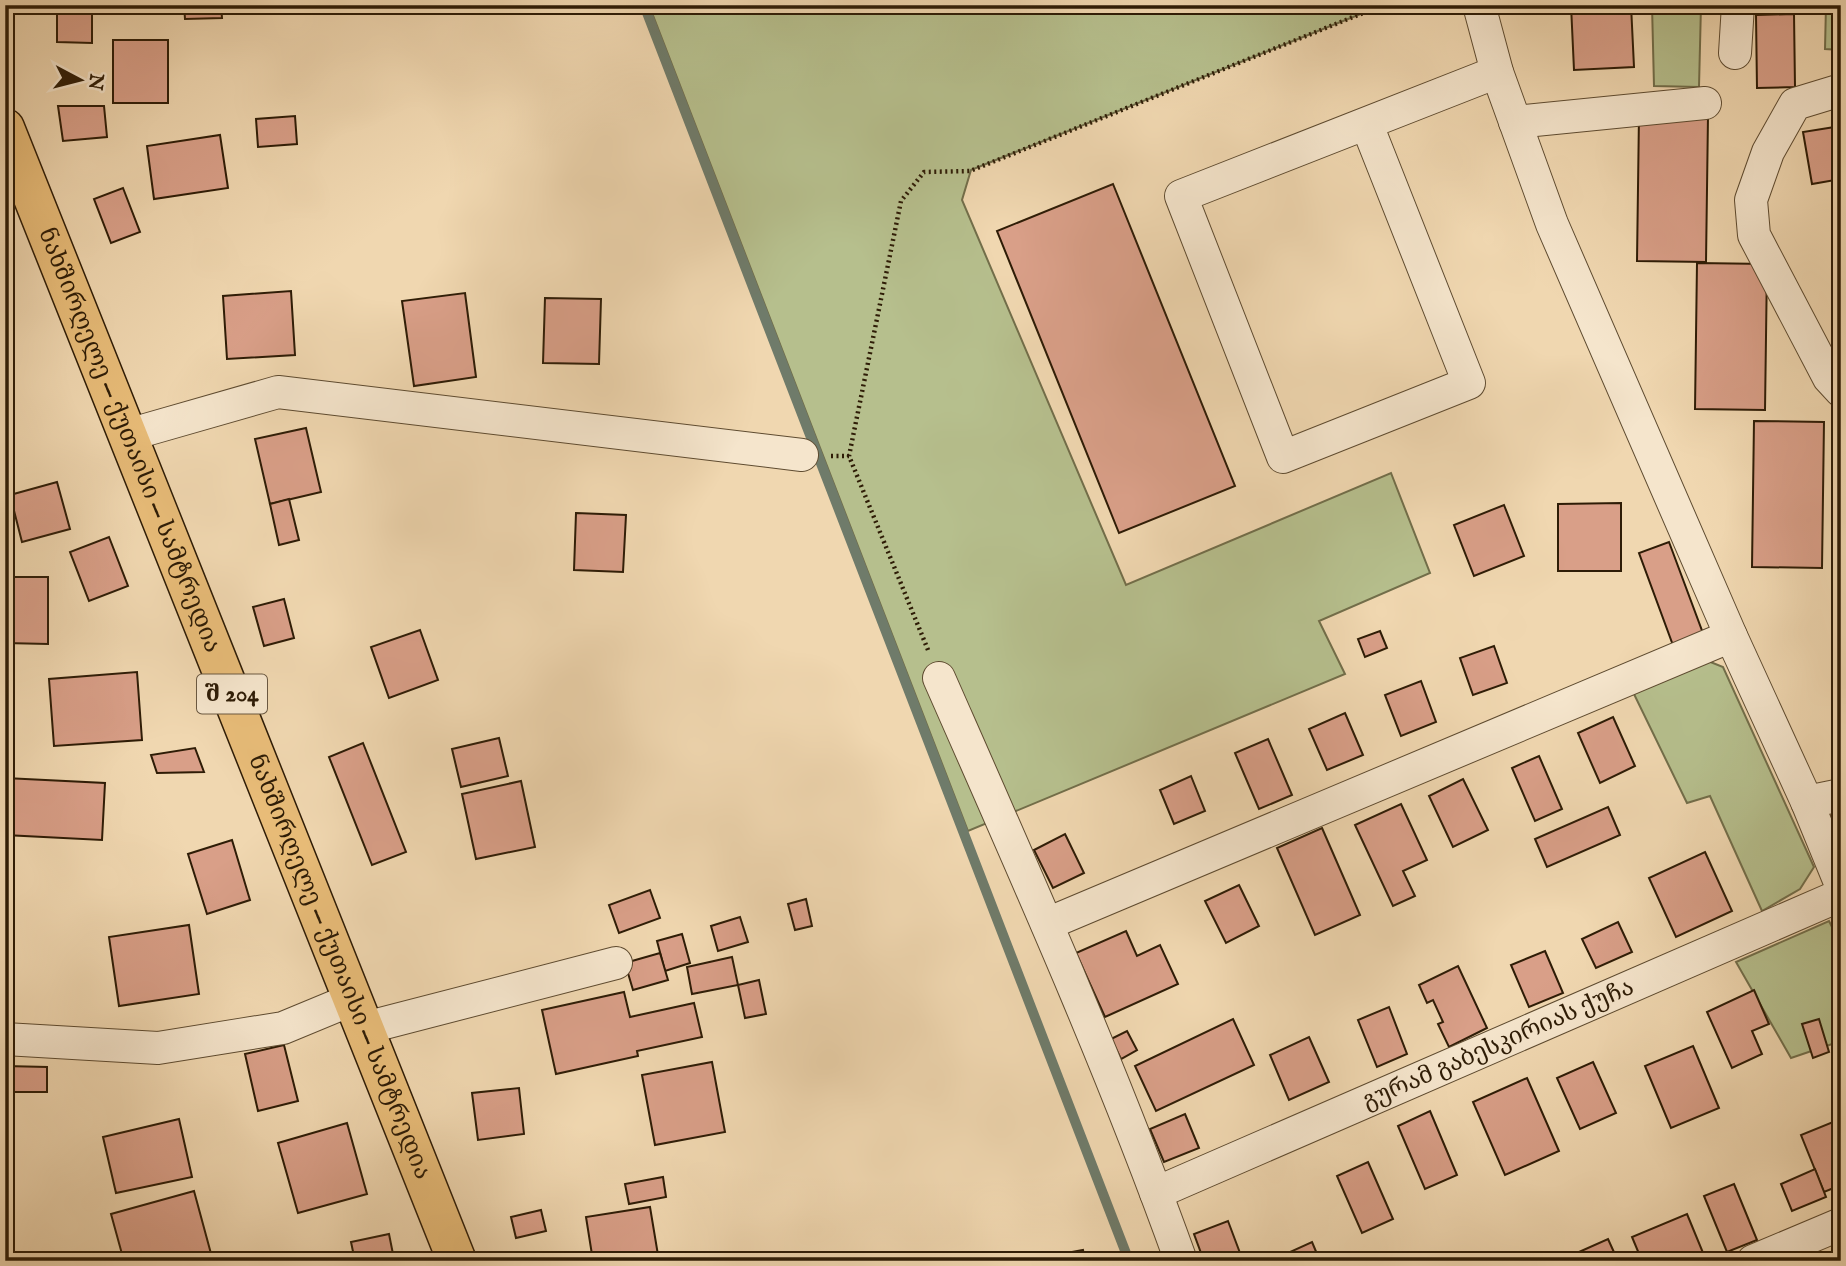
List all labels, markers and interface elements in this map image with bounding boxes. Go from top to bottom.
north arrow [46,46,116,116]
text: N [82,71,108,92]
street label: ნახშირღელე — ქუთაისი — სამტრედია [31,223,228,657]
road number: შ 204 [197,674,267,714]
street label: ნახშირღელე — ქუთაისი — სამტრედია [241,750,438,1184]
street label: გურამ გაბესკირიას ქუჩა [1357,972,1639,1117]

